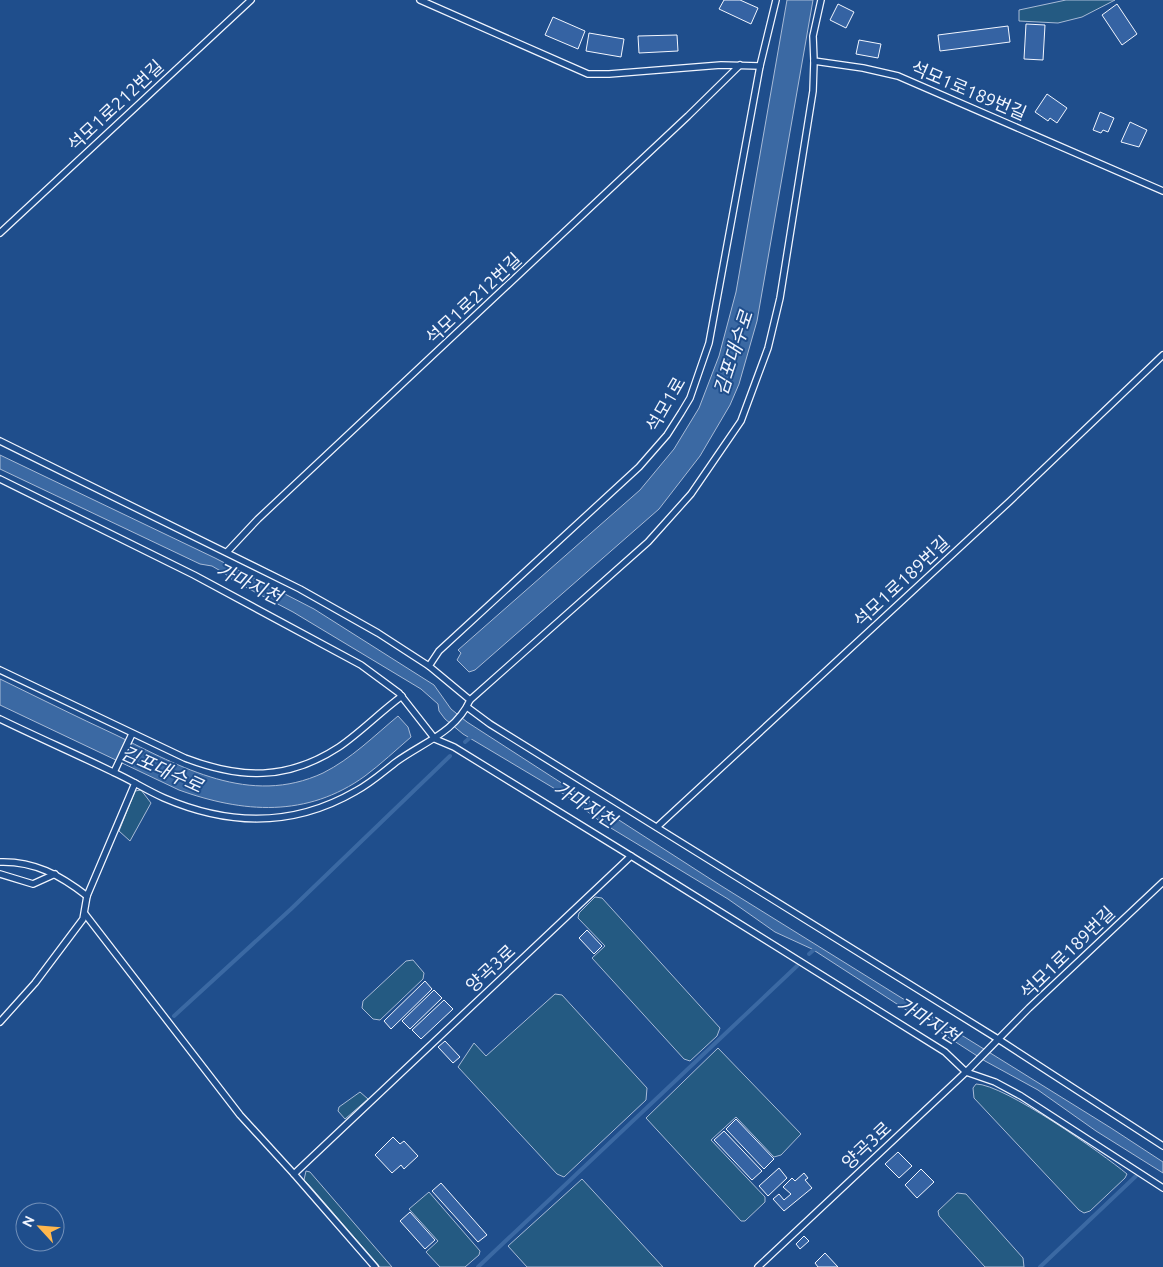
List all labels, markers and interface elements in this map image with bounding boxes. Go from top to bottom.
street label: 석모1로212번길 [63,56,167,154]
street label: 석모1로189번길 [908,57,1030,123]
street label: 석모1로212번길 [421,249,525,347]
water label: 김포대수로 [709,307,757,398]
street label: 석모1로 [641,373,689,435]
street label: 석모1로189번길 [849,532,953,630]
water label: 가마지천 [213,558,287,609]
water label: 김포대수로 [118,741,208,797]
water label: 가마지천 [550,776,622,833]
street label: 석모1로189번길 [1016,902,1118,1002]
street label: 양곡3로 [461,940,519,996]
water label: 가마지천 [893,992,965,1049]
street label: 양곡3로 [837,1117,895,1173]
north arrow [15,1202,65,1252]
text: N [19,1213,38,1230]

